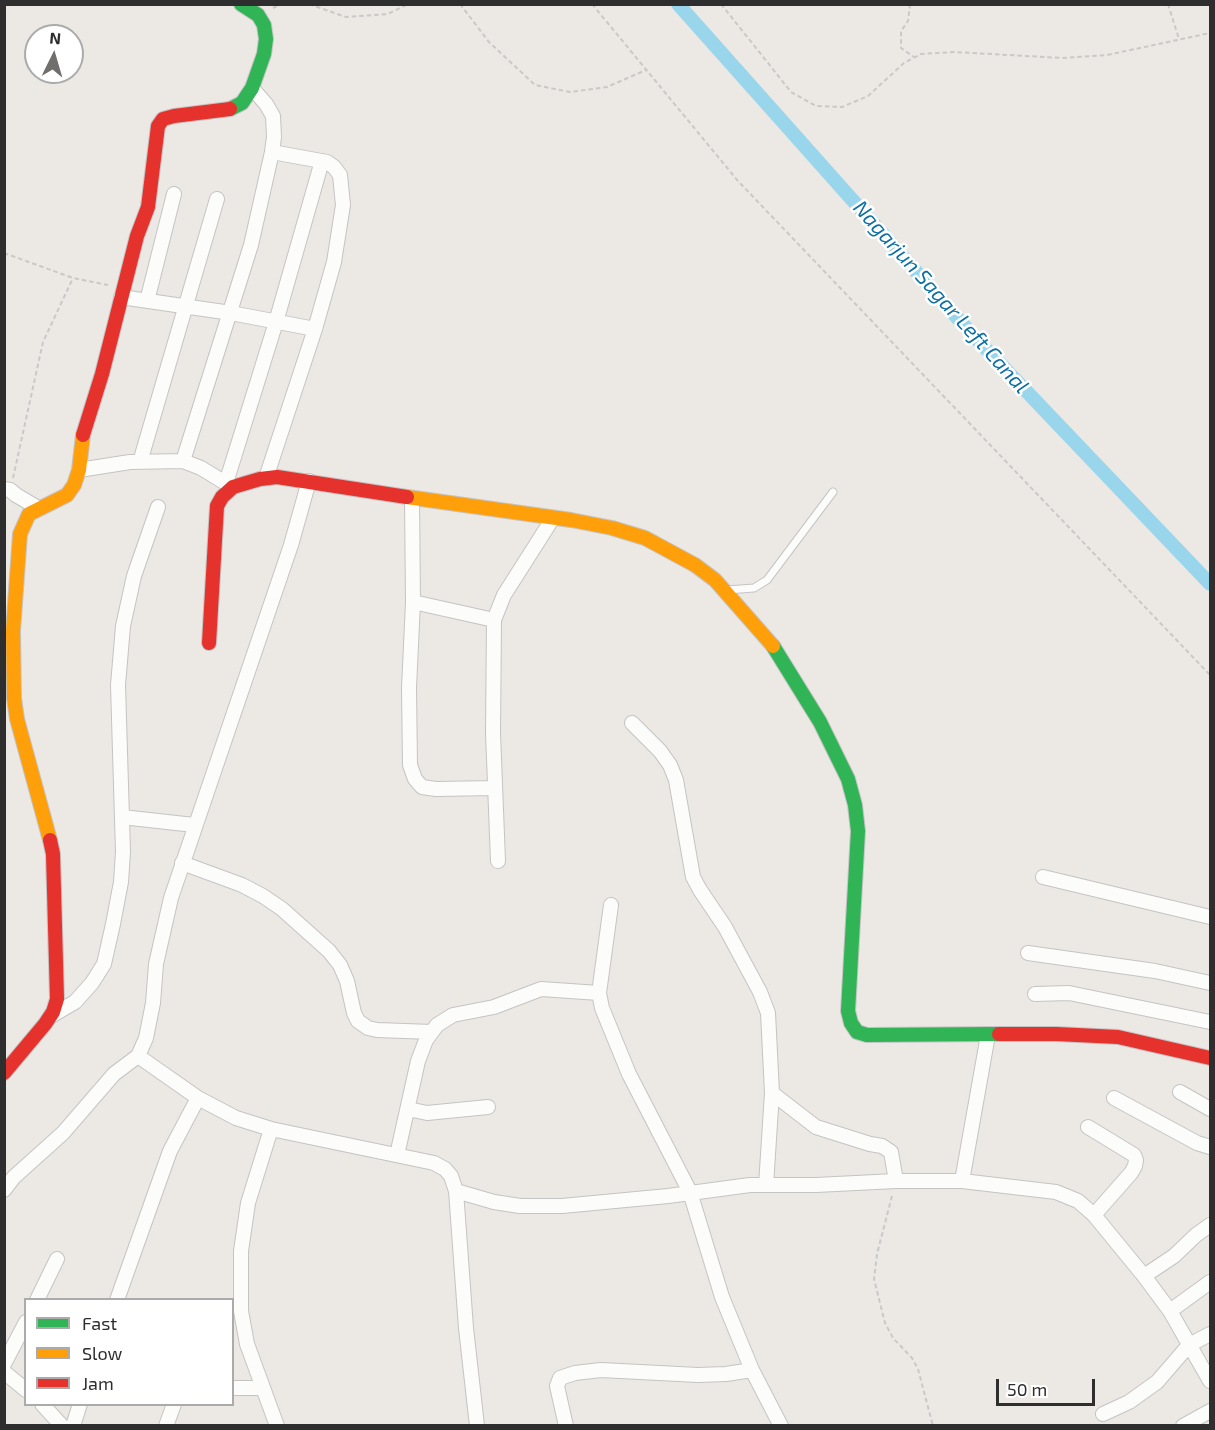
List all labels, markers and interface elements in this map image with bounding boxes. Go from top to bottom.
north arrow [24,24,84,84]
text: N [49,28,62,48]
water label: Nagarjun Sagar Left Canal [848,195,1034,399]
legend [24,1298,234,1406]
text: Fast [82,1312,117,1334]
text: Slow [82,1342,122,1364]
scale bar [999,1367,1098,1405]
text: Jam [82,1372,114,1394]
text: 50 m [1007,1378,1047,1400]

